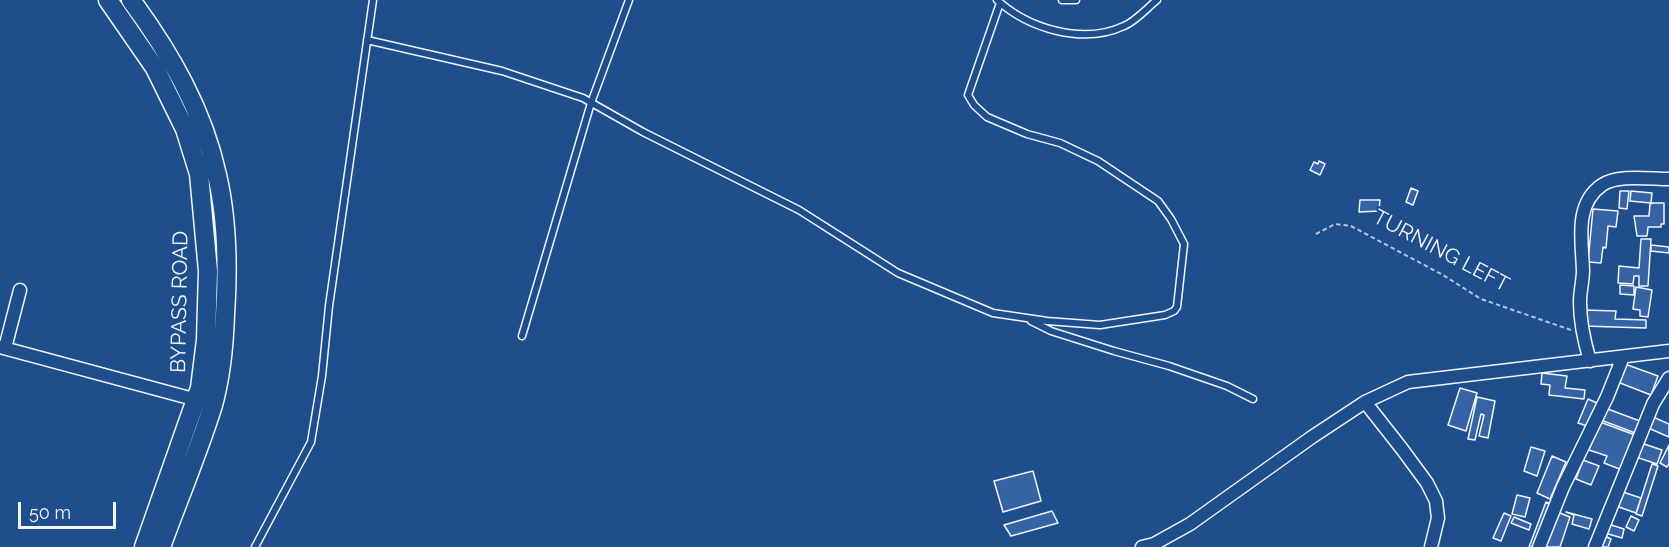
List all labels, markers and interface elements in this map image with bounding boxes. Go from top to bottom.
street label: TURNING LEFT [1369,205,1513,297]
street label: BYPASS ROAD [166,231,194,373]
scale bar [21,490,118,528]
text: 50 m [29,502,71,523]

